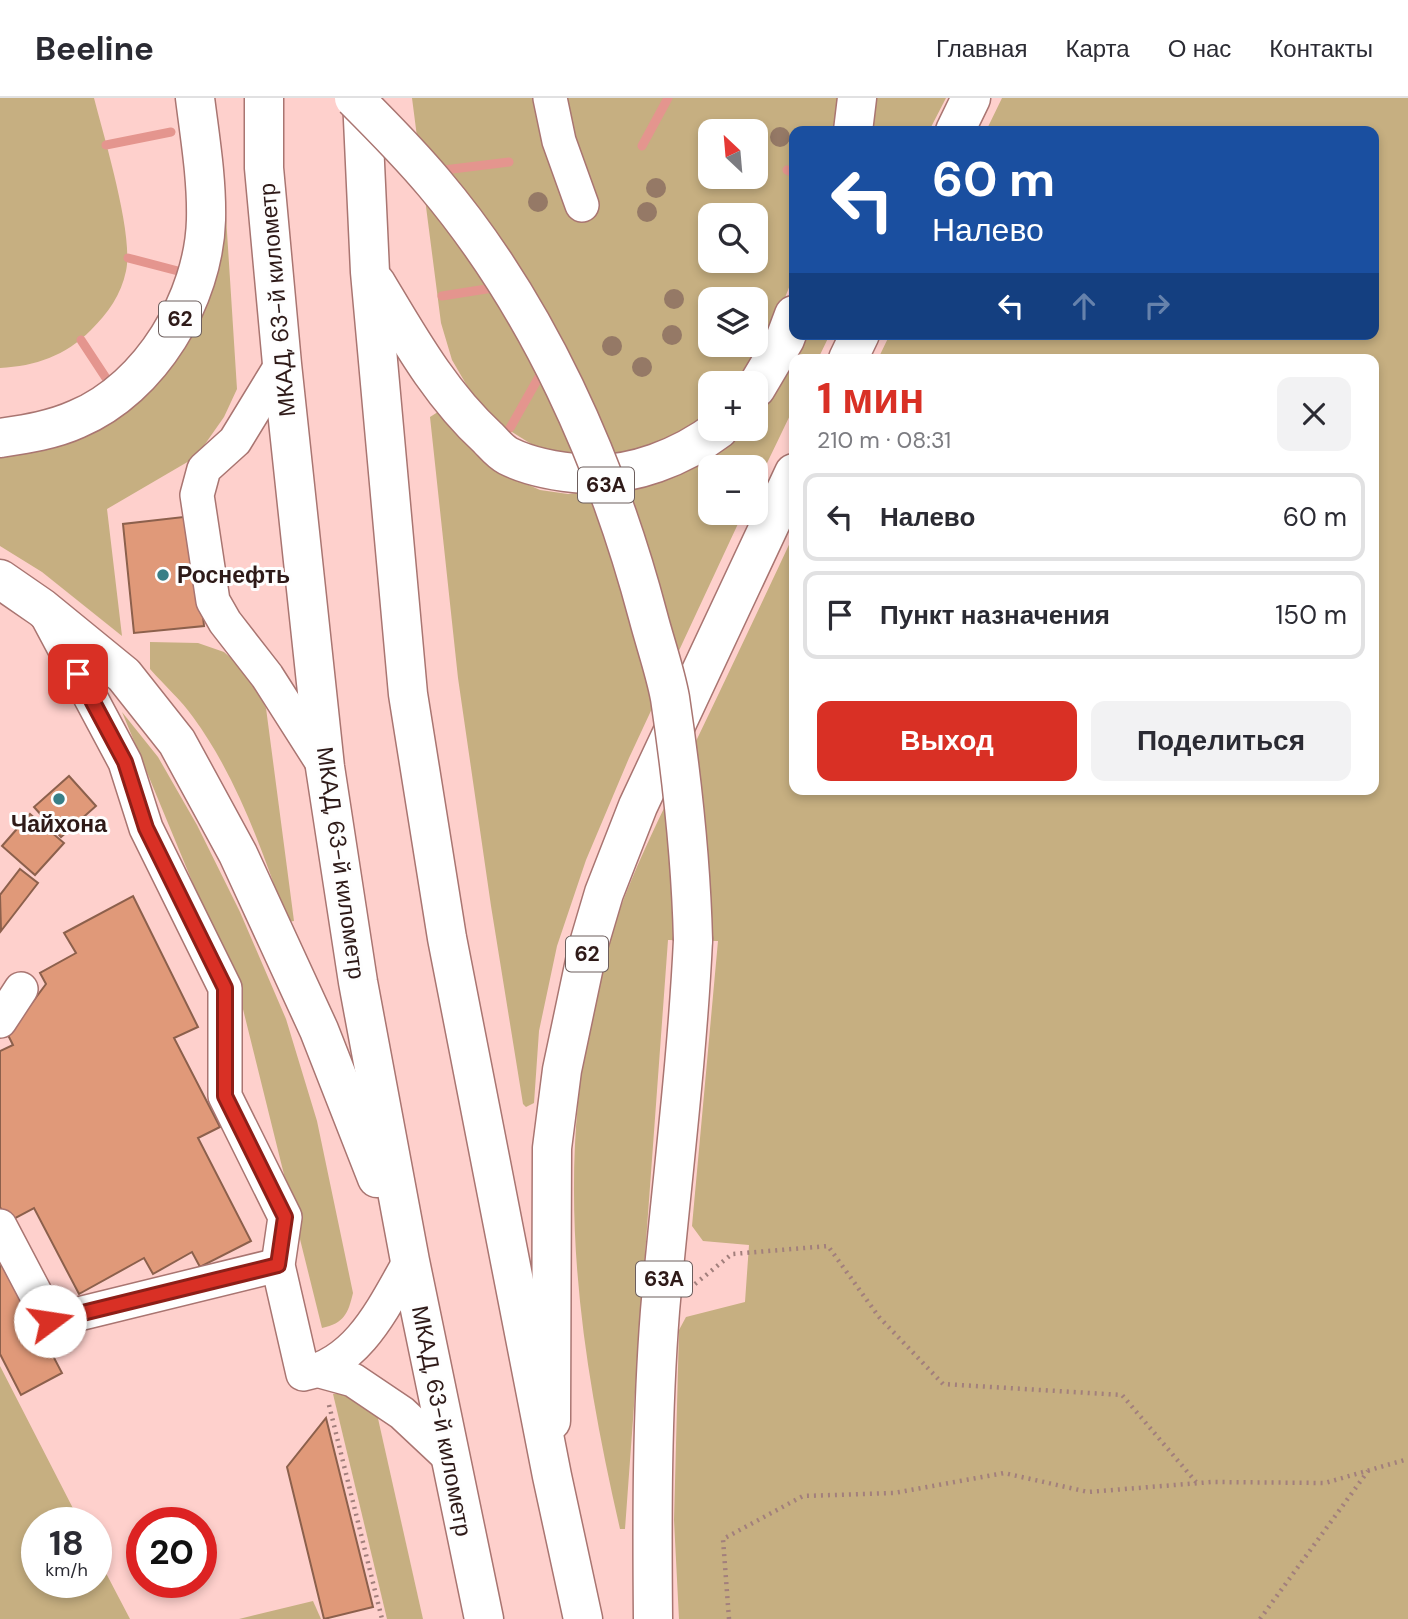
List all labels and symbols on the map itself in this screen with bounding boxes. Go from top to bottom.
north arrow [698,119,768,189]
street label: МКАД, 63-й километр [252,182,302,418]
road number: 62 [159,302,201,336]
road number: 63A [578,468,634,502]
place label: Роснефть [177,560,290,590]
marker: Роснефть [155,567,171,583]
pin [48,644,108,704]
street label: МКАД, 63-й километр [310,745,372,981]
marker: Чайхона [51,791,67,807]
place label: Чайхона [11,809,107,839]
road number: 62 [566,936,608,972]
road number: 63A [636,1262,692,1296]
position arrow [13,1284,87,1358]
street label: МКАД, 63-й километр [405,1303,479,1539]
speed limit sign: 20 [126,1507,217,1598]

